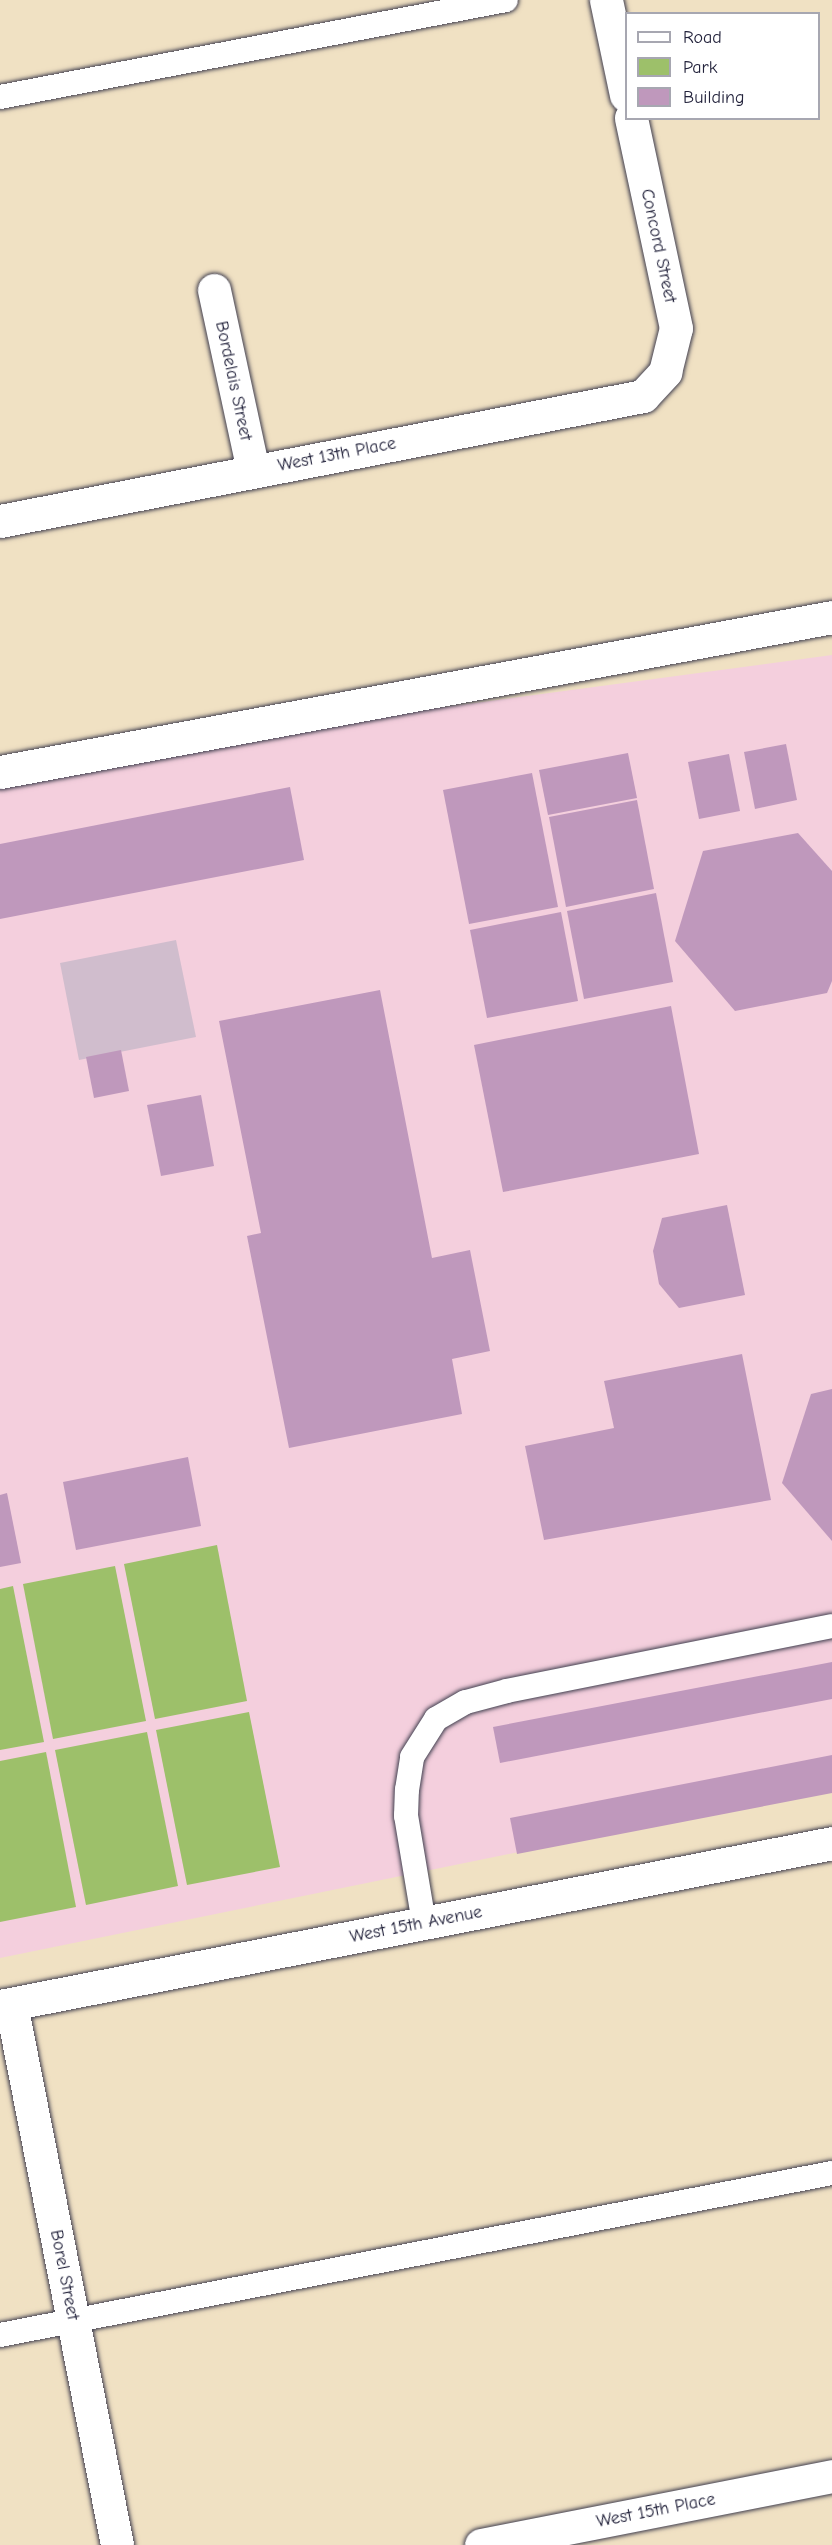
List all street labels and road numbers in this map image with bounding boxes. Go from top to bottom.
street label: Concord Street [635,187,681,305]
street label: Bordelais Street [210,319,256,443]
street label: West 13th Place [276,433,398,477]
street label: West 15th Avenue [348,1902,484,1948]
street label: Borel Street [45,2228,83,2322]
street label: West 15th Place [595,2489,717,2533]

